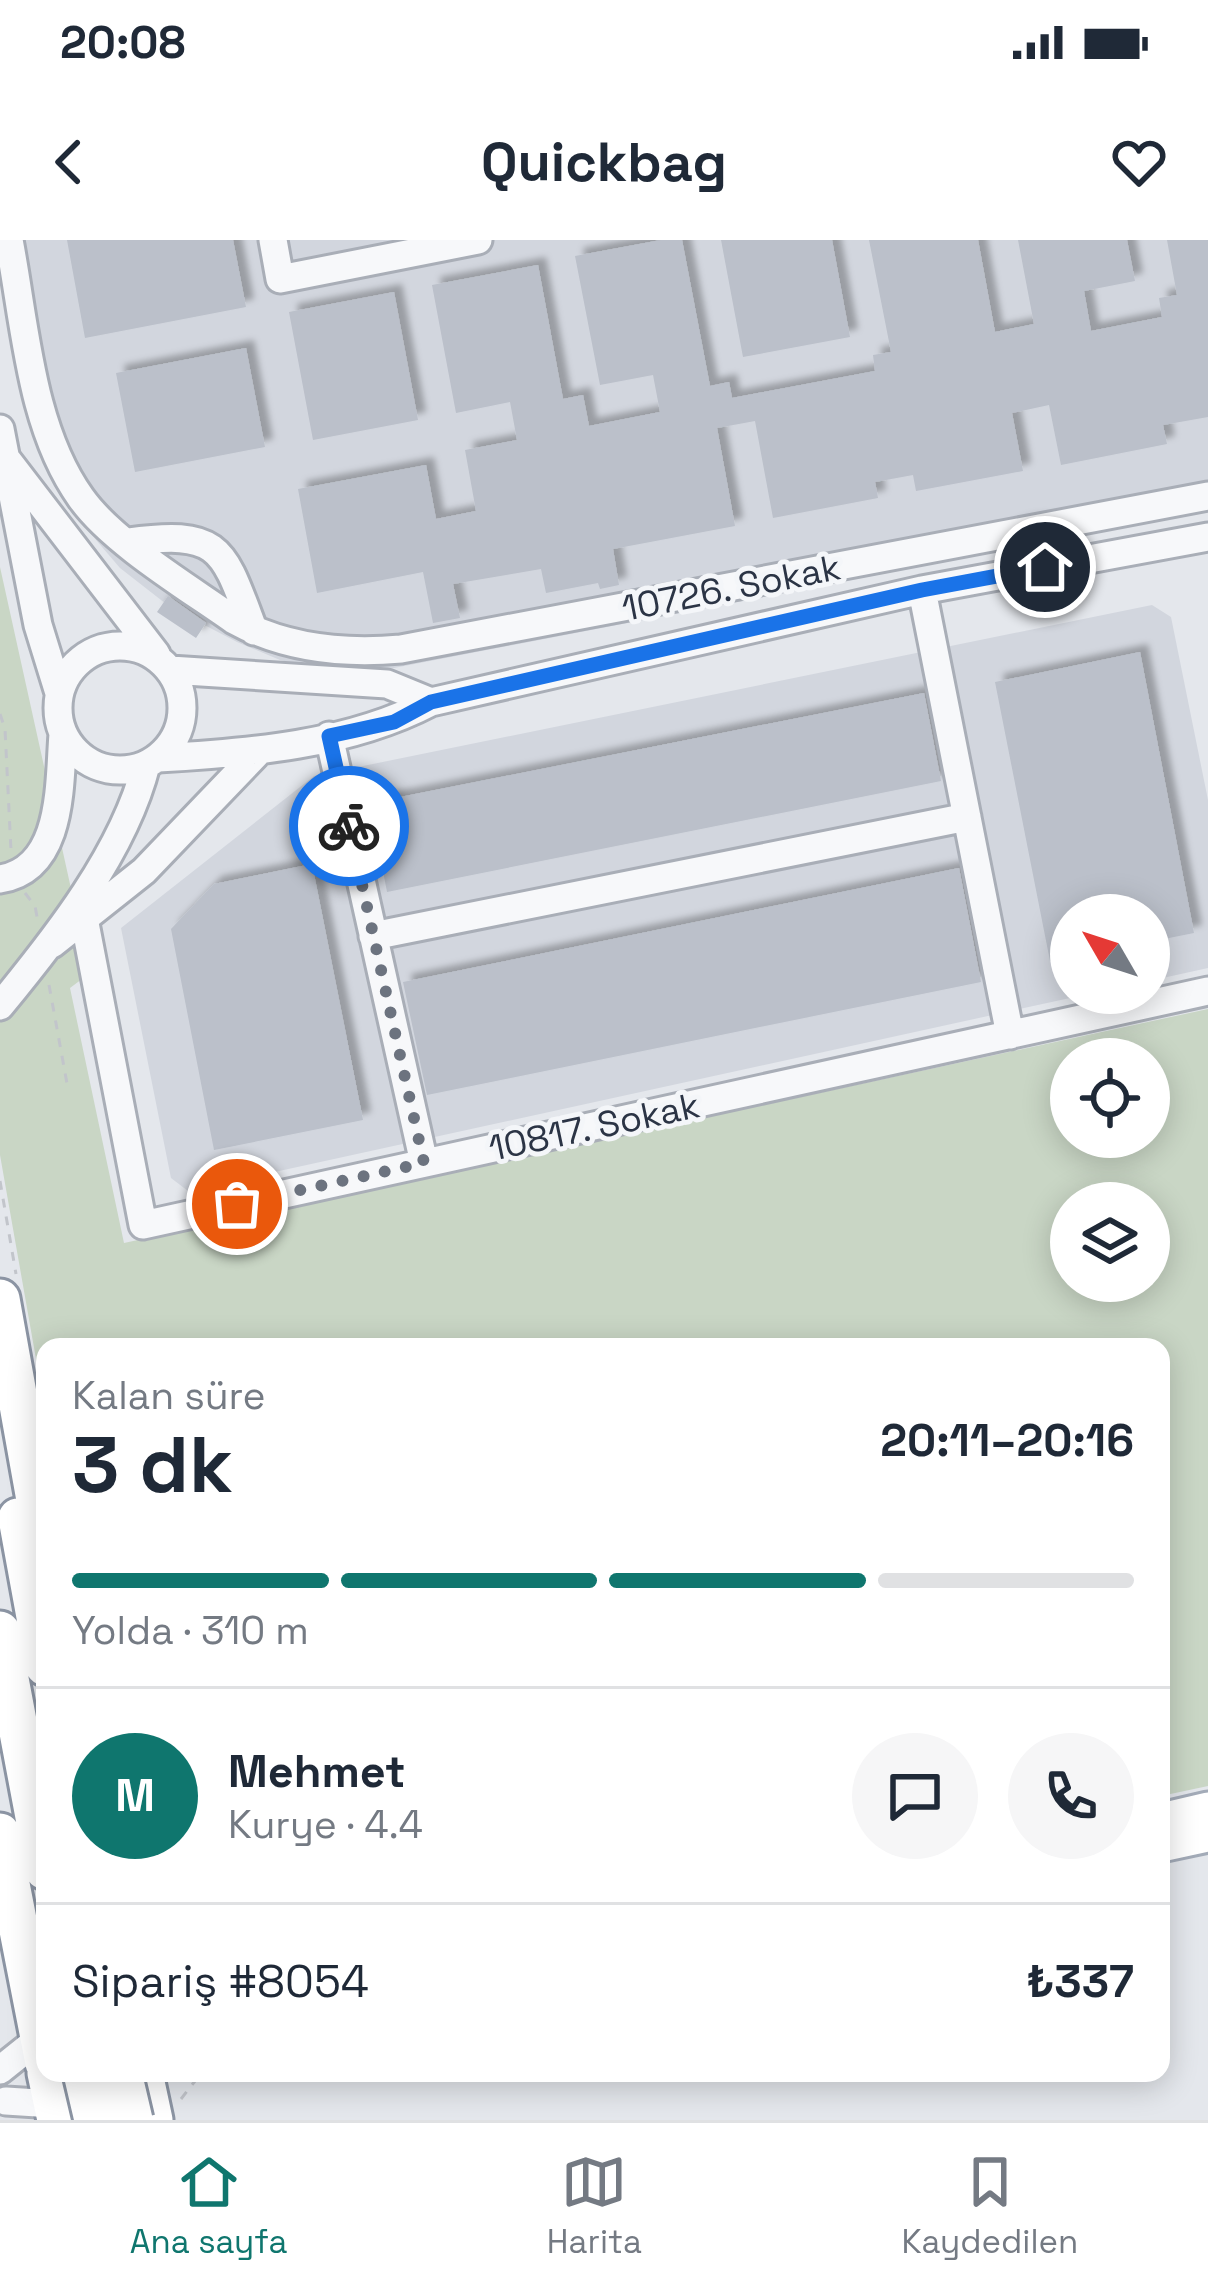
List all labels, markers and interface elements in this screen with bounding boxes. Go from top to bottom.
text: 20:08 [60,14,185,71]
text: Quickbag [481,128,727,197]
icon: back [36,129,102,195]
icon: heart [1106,129,1172,195]
pin [994,516,1096,618]
icon: home [1012,534,1078,600]
street label: 10726. Sokak [618,544,844,632]
courier [289,766,409,886]
icon: bike [316,793,382,859]
north arrow [1050,894,1170,1014]
map controls [1050,894,1170,1302]
button: locate [1050,1038,1170,1158]
street label: 10817. Sokak [485,1082,704,1172]
pin [186,1153,288,1255]
icon: bag [204,1171,270,1237]
button: layers [1050,1182,1170,1302]
text: Kalan süre [72,1371,266,1420]
text: 20:11–20:16 [880,1412,1134,1469]
text: 3 dk [72,1415,233,1515]
text: Yolda · 310 m [72,1606,309,1655]
button: chat [852,1733,978,1859]
button: phone [1008,1733,1134,1859]
text: Mehmet [228,1743,406,1800]
text: M [115,1767,155,1824]
text: Kurye · 4.4 [228,1800,423,1849]
text: Sipariş #8054 [72,1953,369,2010]
text: ₺337 [1027,1953,1134,2010]
tab: Ana sayfa [130,2149,287,2263]
tab: Harita [547,2149,642,2263]
tab: Kaydedilen [901,2149,1078,2263]

